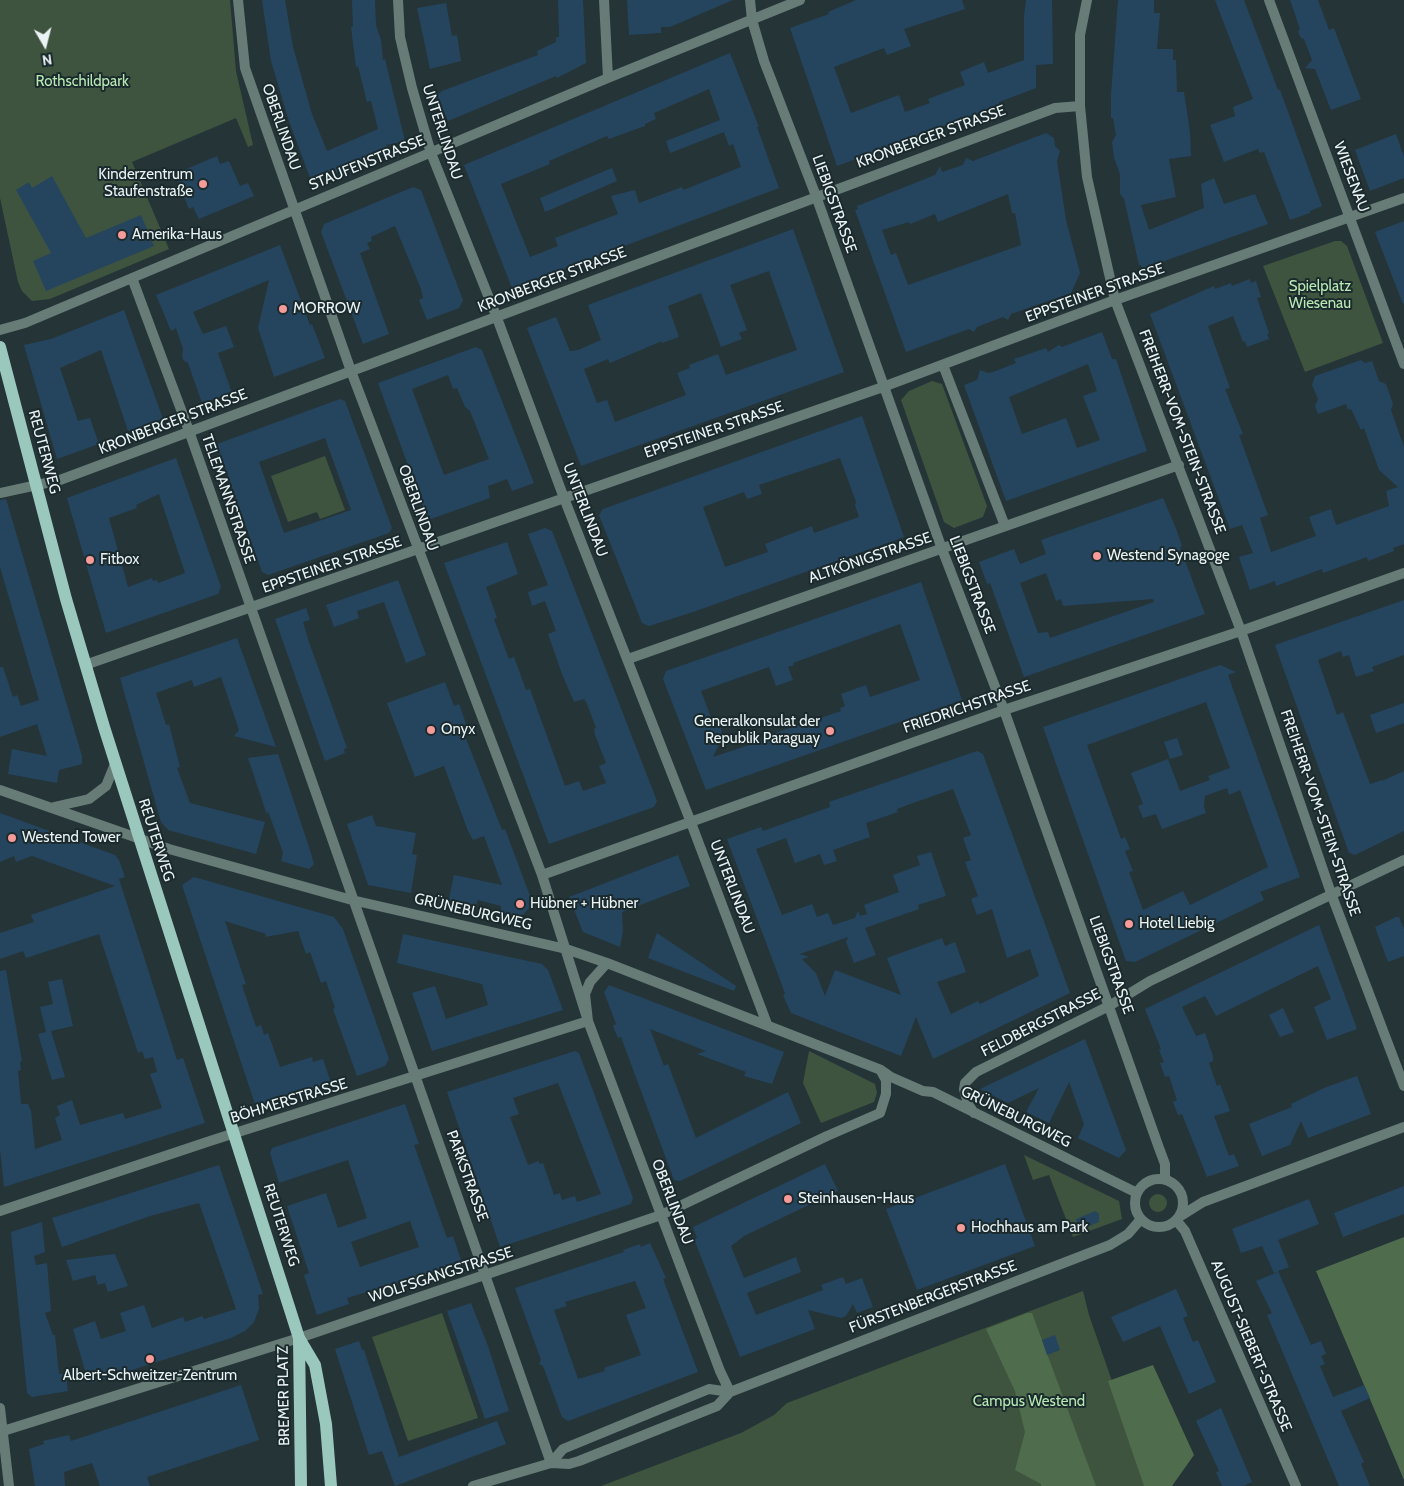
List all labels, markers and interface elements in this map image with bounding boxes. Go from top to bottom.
north arrow [20,20,70,70]
text: N [41,50,53,69]
park label: Rothschildpark [35,73,129,91]
street label: OBERLINDAU [258,81,304,173]
street label: UNTERLINDAU [418,82,466,182]
street label: KRONBERGER STRASSE [854,102,1008,172]
street label: STAUFENSTRASSE [306,132,428,194]
street label: WIESENAU [1329,139,1373,215]
street label: LIEBIGSTRASSE [808,152,860,256]
place label: Kinderzentrum Staufenstraße [98,166,193,201]
marker: Kinderzentrum Staufenstraße [197,178,209,190]
place label: Amerika-Haus [132,226,222,244]
marker: Amerika-Haus [116,229,128,241]
street label: KRONBERGER STRASSE [475,243,629,317]
street label: EPPSTEINER STRASSE [1023,259,1167,327]
park label: Spielplatz Wiesenau [1289,278,1351,313]
place label: MORROW [293,300,360,318]
marker: MORROW [277,303,289,315]
street label: FREIHERR-VOM-STEIN-STRASSE [1135,327,1229,537]
street label: KRONBERGER STRASSE [96,385,250,459]
street label: EPPSTEINER STRASSE [642,398,786,462]
street label: REUTERWEG [24,408,64,496]
street label: TELEMANNSTRASSE [197,432,259,566]
street label: UNTERLINDAU [559,460,611,560]
street label: OBERLINDAU [394,462,442,554]
street label: ALTKÖNIGSTRASSE [806,529,934,587]
street label: EPPSTEINER STRASSE [260,533,404,597]
street label: LIEBIGSTRASSE [945,534,999,636]
place label: Westend Synagoge [1107,547,1230,565]
marker: Westend Synagoge [1091,550,1103,562]
place label: Fitbox [100,551,139,569]
marker: Fitbox [84,554,96,566]
street label: FRIEDRICHSTRASSE [901,677,1033,737]
street label: FREIHERR-VOM-STEIN-STRASSE [1276,707,1364,919]
place label: Generalkonsulat der Republik Paraguay [694,713,820,748]
place label: Onyx [441,721,475,739]
marker: Onyx [425,724,437,736]
marker: Generalkonsulat der Republik Paraguay [824,725,836,737]
street label: REUTERWEG [134,796,178,884]
place label: Westend Tower [22,829,120,847]
marker: Westend Tower [6,832,18,844]
street label: UNTERLINDAU [706,837,758,937]
street label: GRÜNEBURGWEG [412,890,534,934]
place label: Hübner + Hübner [530,895,638,913]
marker: Hübner + Hübner [514,898,526,910]
street label: LIEBIGSTRASSE [1085,913,1137,1017]
place label: Hotel Liebig [1139,915,1214,933]
marker: Hotel Liebig [1123,918,1135,930]
street label: FELDBERGSTRASSE [978,985,1104,1061]
street label: BÖHMERSTRASSE [228,1075,350,1127]
street label: GRÜNEBURGWEG [958,1083,1074,1151]
street label: PARKSTRASSE [442,1128,492,1224]
street label: OBERLINDAU [647,1157,697,1247]
street label: REUTERWEG [259,1181,303,1269]
place label: Steinhausen-Haus [798,1190,914,1208]
marker: Steinhausen-Haus [782,1193,794,1205]
place label: Hochhaus am Park [971,1219,1088,1237]
marker: Hochhaus am Park [955,1222,967,1234]
street label: WOLFSGANGSTRASSE [367,1243,515,1307]
street label: FÜRSTENBERGERSTRASSE [847,1257,1019,1337]
street label: AUGUST-SIEBERT-STRASSE [1207,1258,1295,1434]
street label: BREMER PLATZ [274,1346,294,1446]
marker: Albert-Schweitzer-Zentrum [144,1353,156,1365]
place label: Albert-Schweitzer-Zentrum [63,1367,237,1385]
park label: Campus Westend [973,1393,1085,1411]

